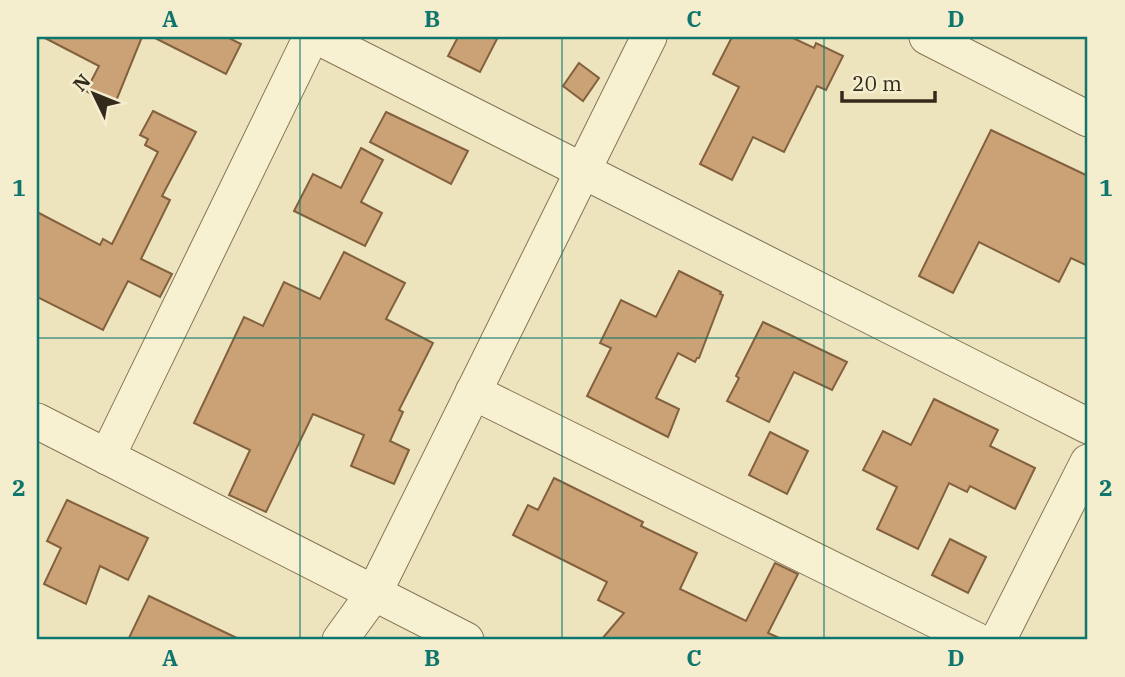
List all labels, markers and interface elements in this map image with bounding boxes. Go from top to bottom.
text: A [162,3,178,33]
text: B [424,3,440,33]
text: C [686,3,702,33]
text: D [947,3,965,33]
north arrow [60,60,130,130]
scale bar [842,60,934,104]
text: N [68,69,95,96]
text: 20 m [852,69,902,97]
text: 1 [12,172,26,202]
text: 1 [1099,172,1113,202]
text: 2 [12,472,26,502]
text: 2 [1099,472,1113,502]
text: A [162,642,178,672]
text: B [424,642,440,672]
text: C [686,642,702,672]
text: D [947,642,965,672]

